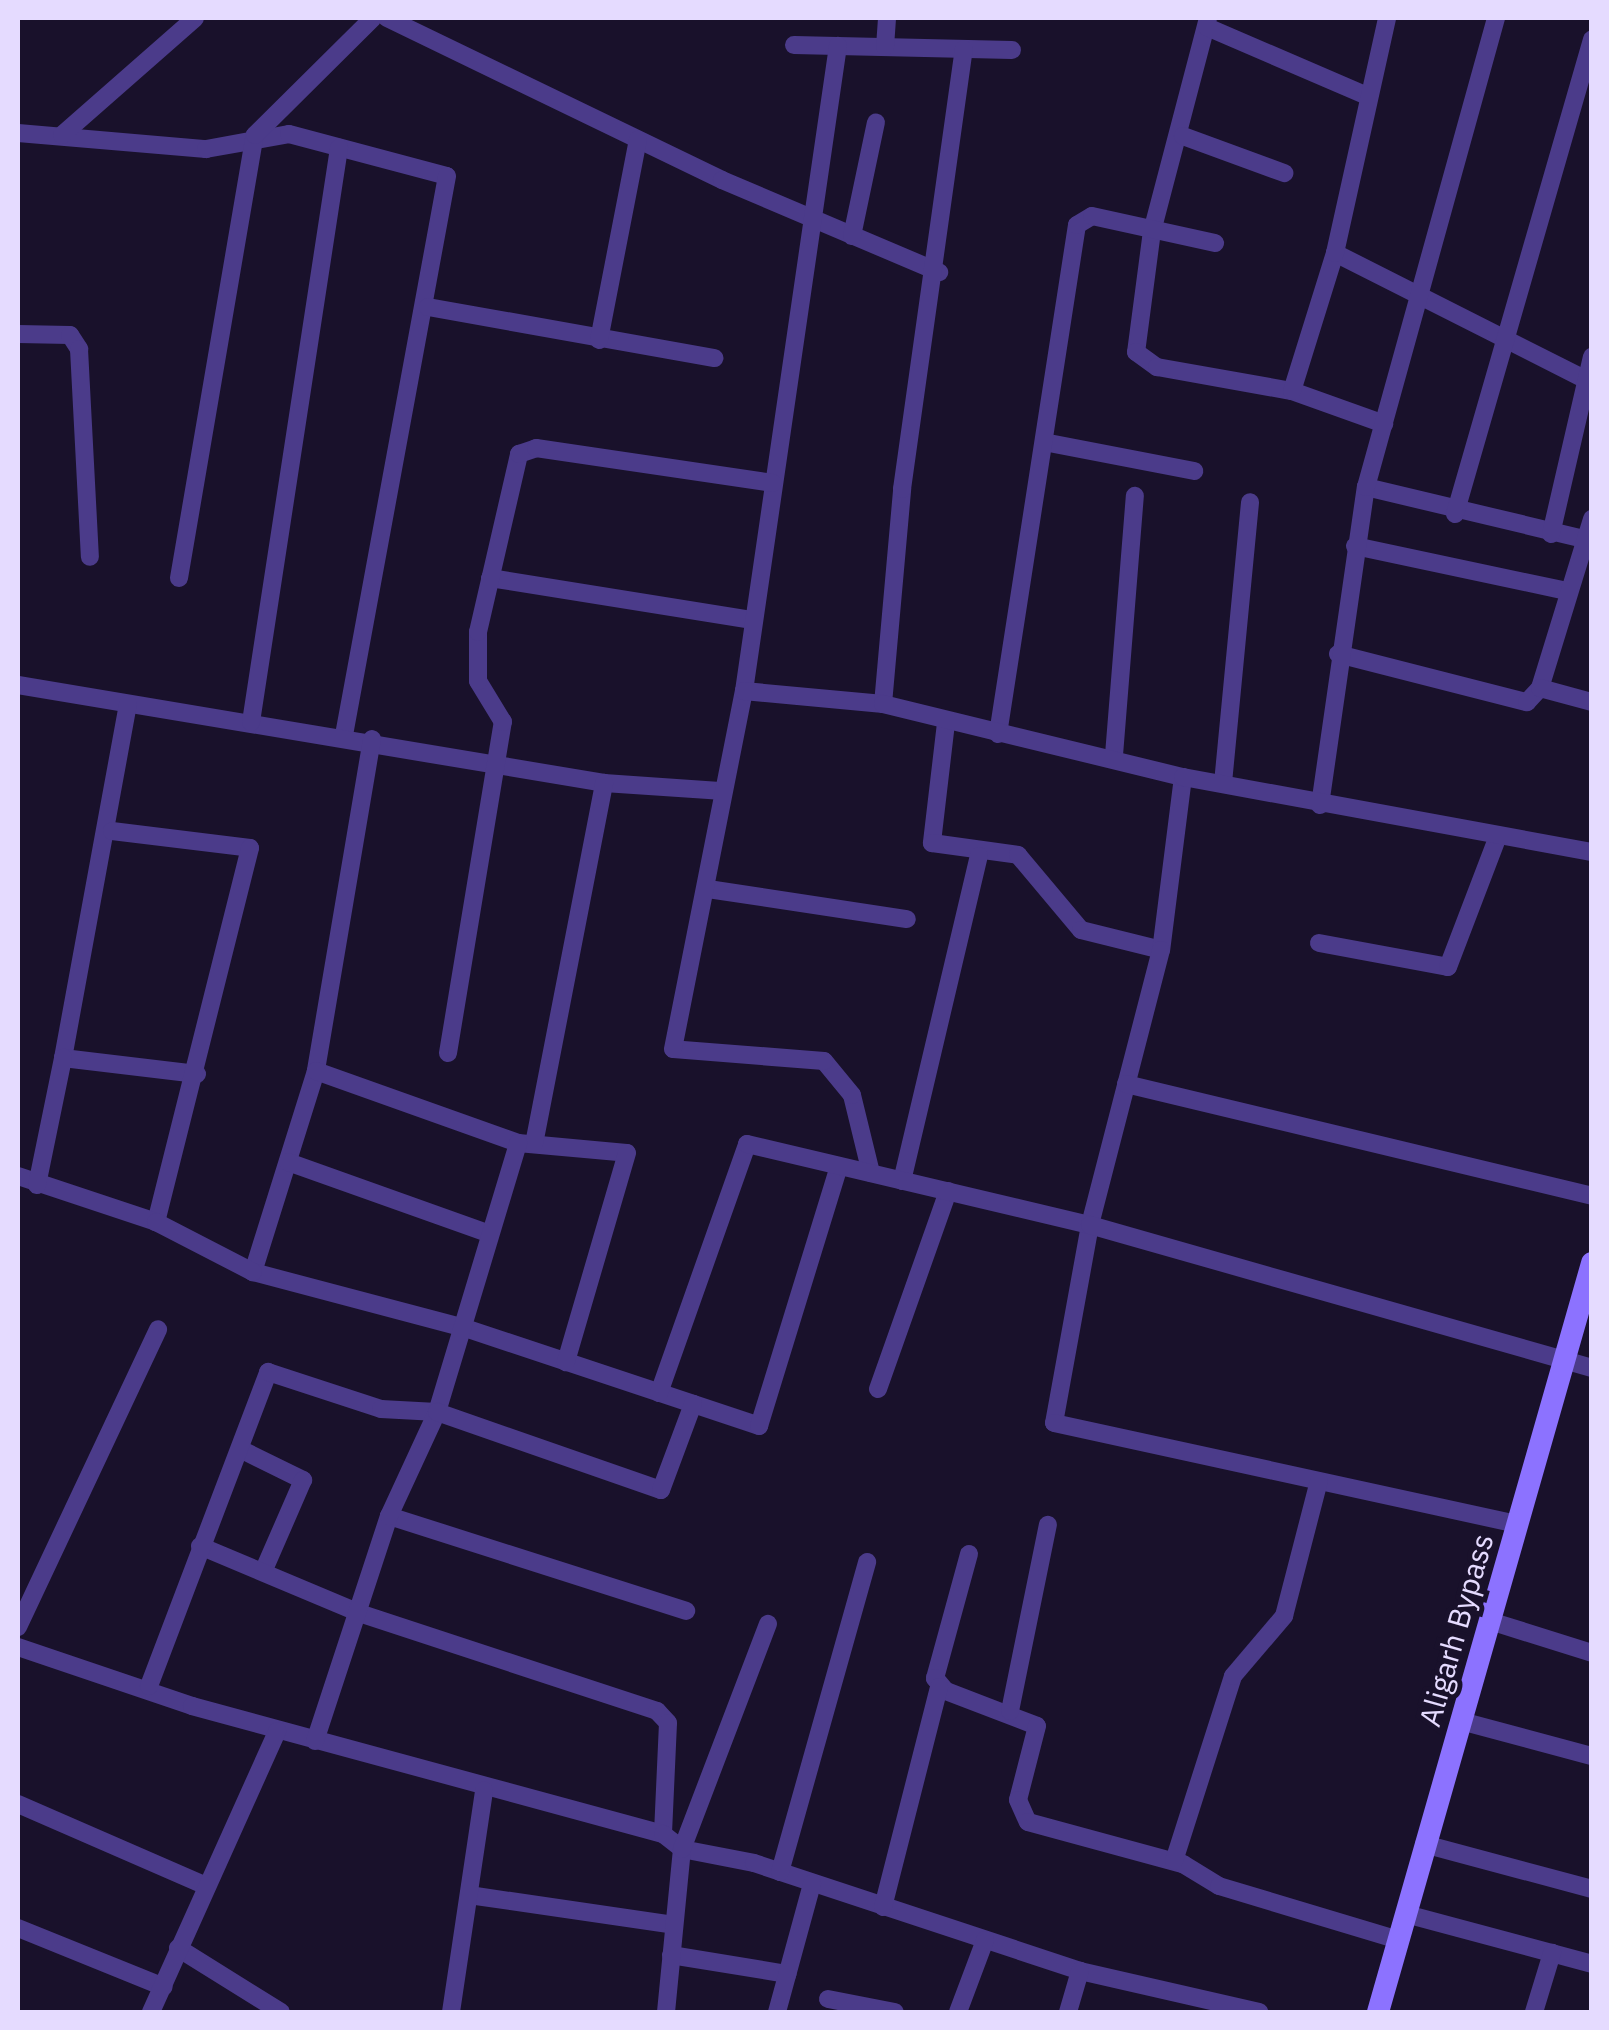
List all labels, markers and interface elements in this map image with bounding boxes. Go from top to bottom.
street label: Aligarh Bypass [1411,1530,1501,1730]

